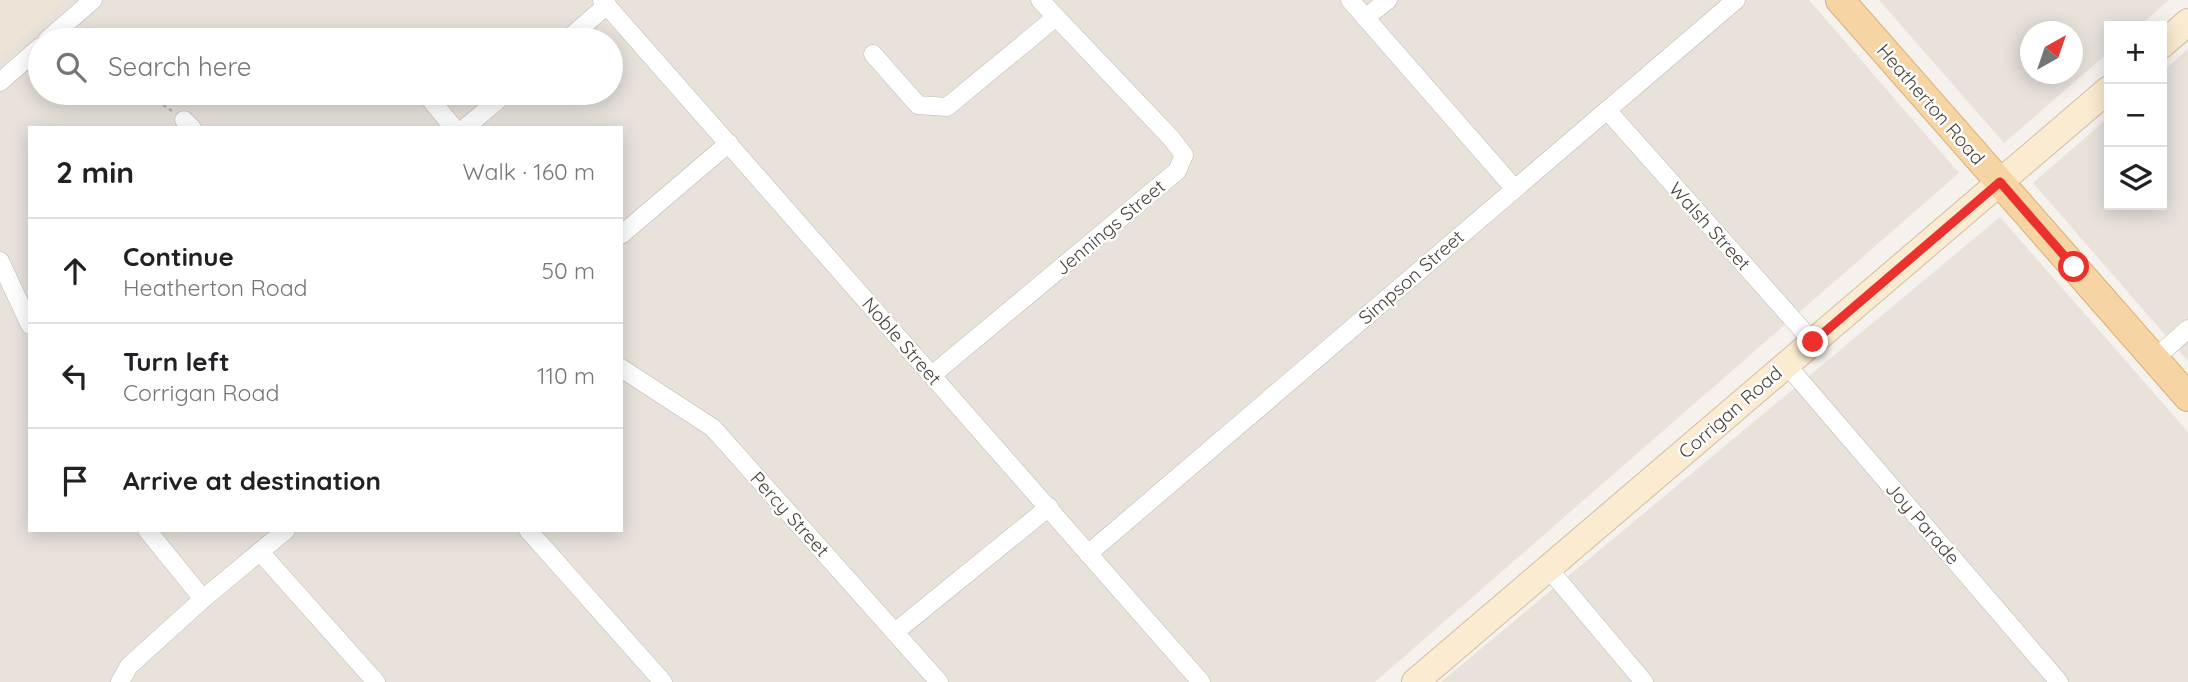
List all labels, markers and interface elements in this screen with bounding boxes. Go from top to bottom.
north arrow [2020,21,2083,84]
map controls [2104,21,2167,210]
button: + [2104,21,2167,84]
search box [28,28,623,105]
street label: Heatherton Road [1872,39,1990,169]
icon: search [52,48,90,86]
text: Search here [108,50,252,83]
button: − [2104,84,2167,147]
button: layers [2104,147,2167,210]
text: 2 min [56,153,134,191]
text: Walk · 160 m [463,157,595,186]
street label: Jennings Street [1050,174,1170,280]
street label: Walsh Street [1664,177,1756,275]
street label: Simpson Street [1353,225,1469,329]
text: Continue [123,240,234,273]
route start [2058,251,2089,282]
icon: ahead [56,252,94,290]
text: 50 m [542,256,595,285]
text: Heatherton Road [123,273,308,302]
street label: Noble Street [857,292,947,390]
route end [1797,326,1828,357]
text: Turn left [123,345,230,378]
icon: left [56,357,94,395]
text: 110 m [537,361,595,390]
street label: Corrigan Road [1673,361,1787,463]
text: Corrigan Road [123,378,279,407]
icon: arrive [56,462,94,500]
text: Arrive at destination [123,464,381,497]
street label: Percy Street [745,466,835,562]
street label: Joy Parade [1881,477,1965,569]

